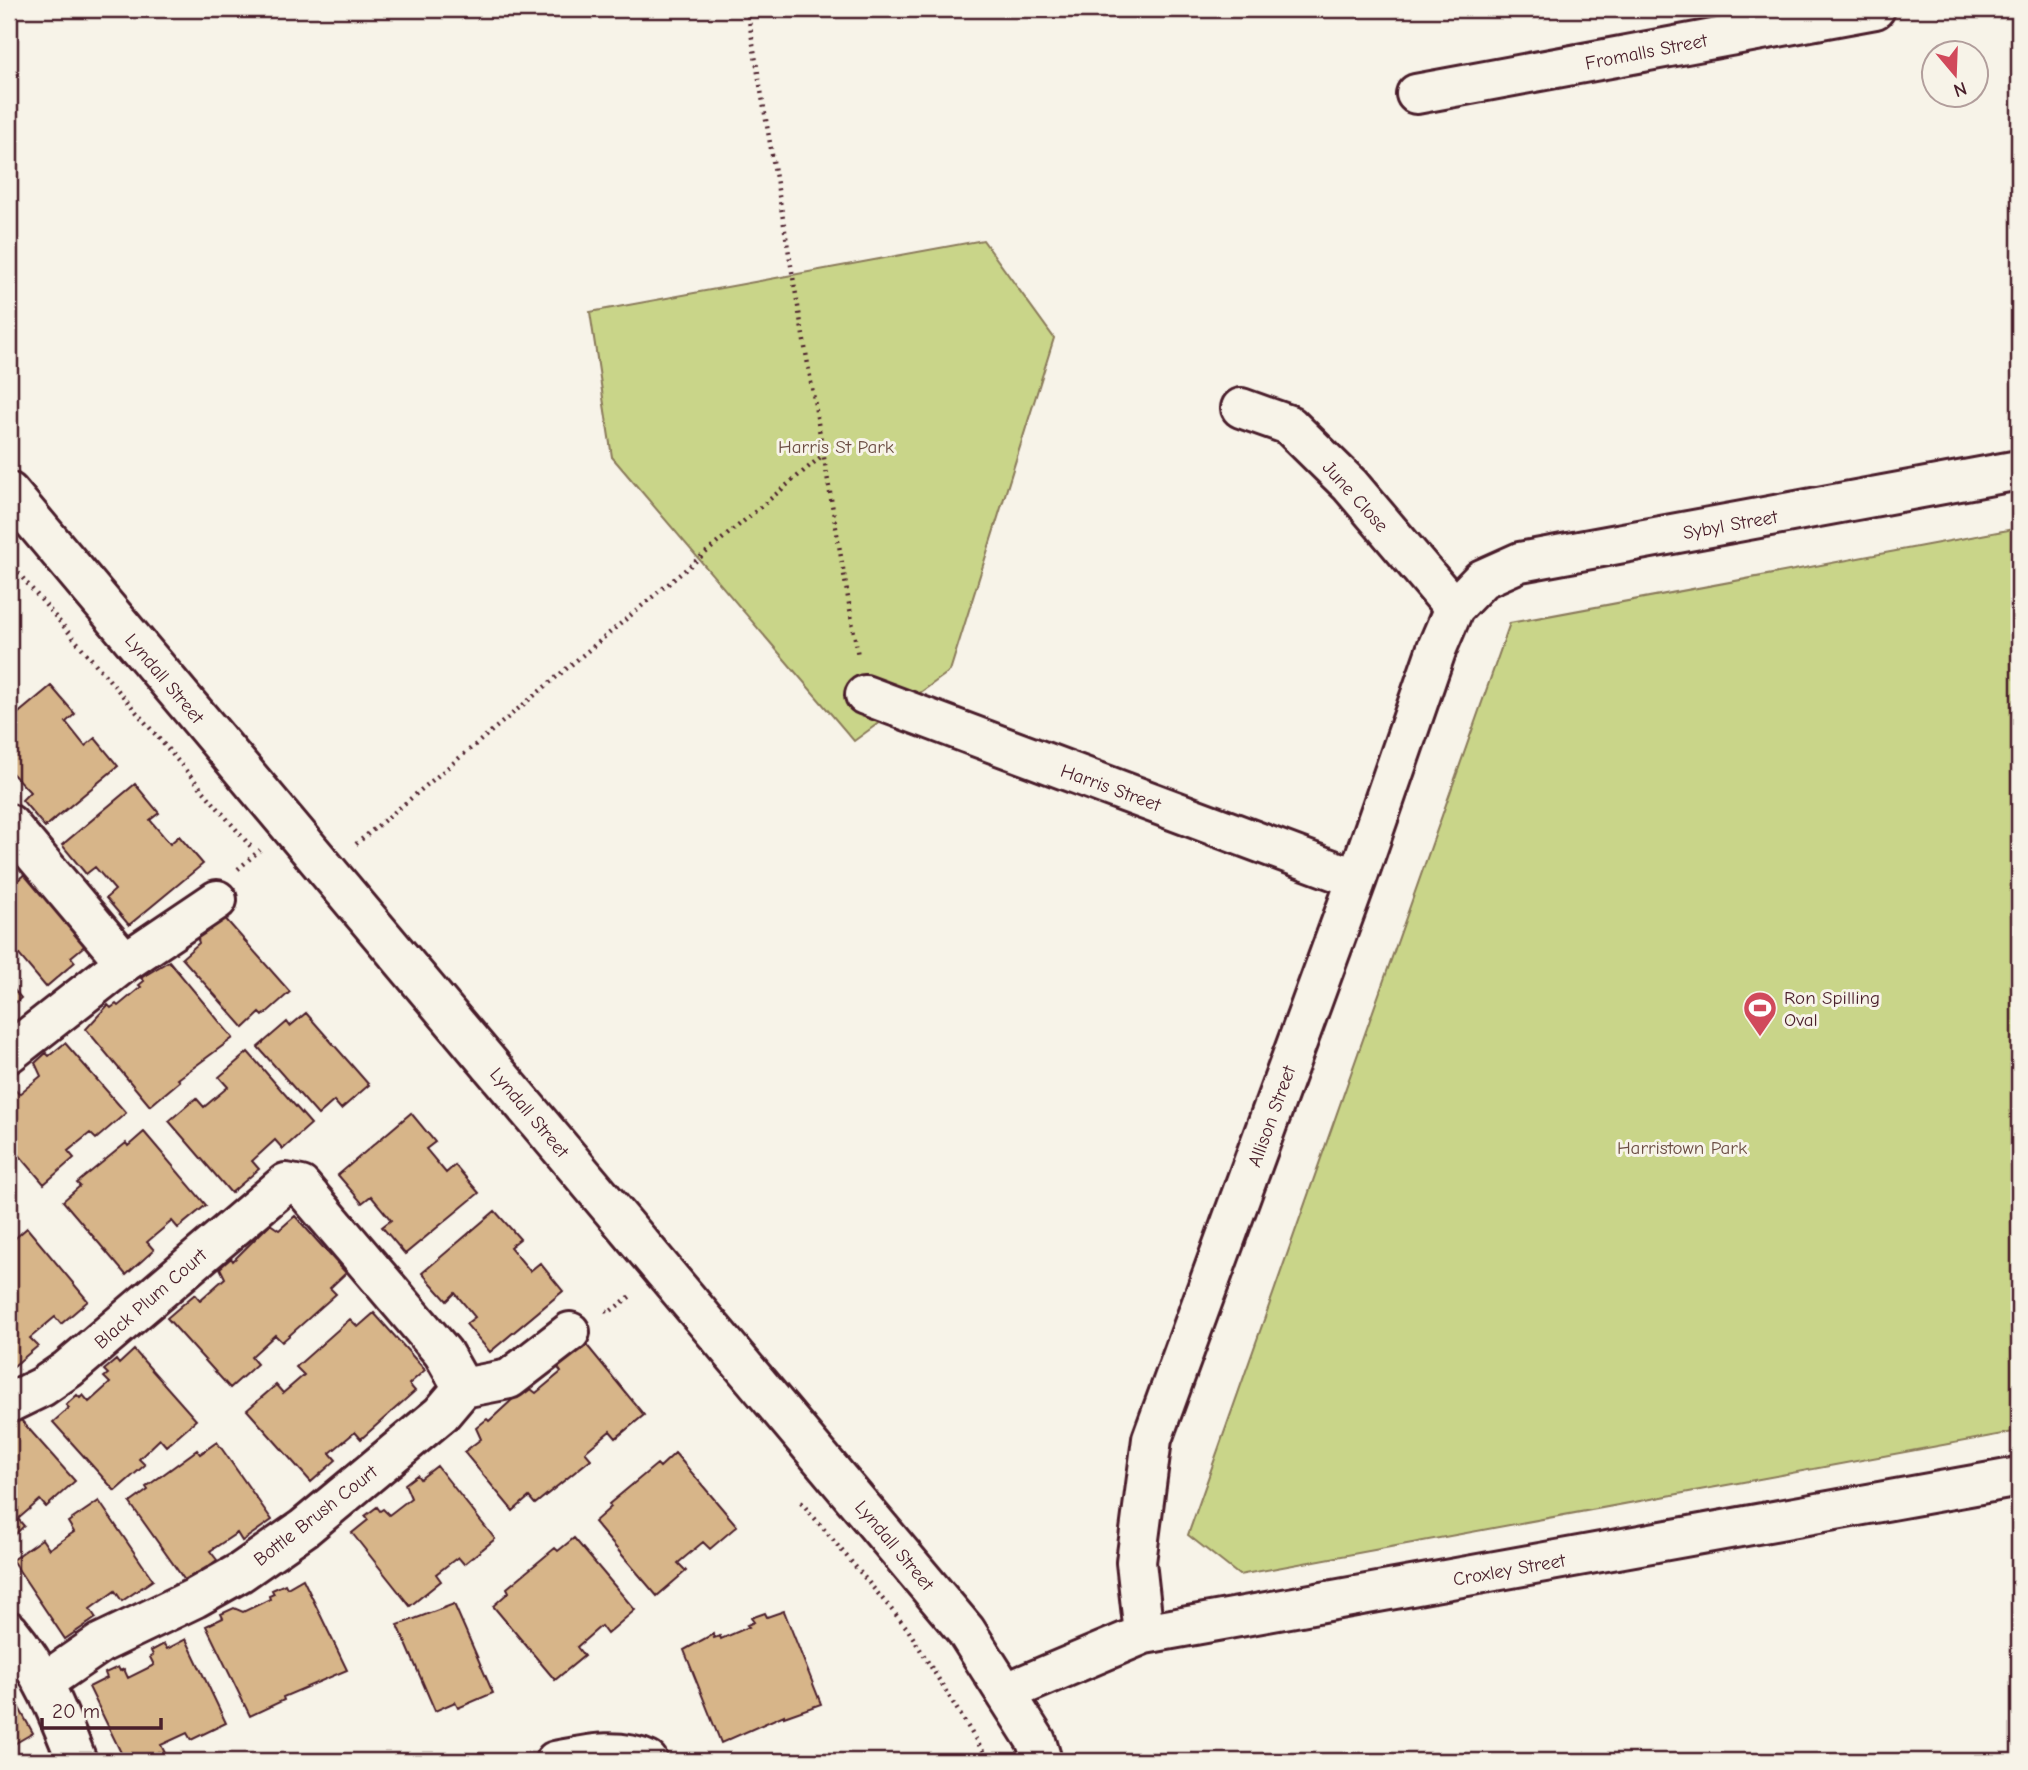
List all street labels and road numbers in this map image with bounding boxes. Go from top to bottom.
street label: Fromalls Street [1583,29,1710,75]
street label: June Close [1318,457,1393,537]
street label: Sybyl Street [1681,506,1780,544]
street label: Lyndall Street [120,629,209,729]
street label: Harris Street [1058,760,1164,816]
street label: Allison Street [1243,1062,1301,1170]
street label: Lyndall Street [485,1063,574,1163]
street label: Black Plum Court [90,1244,212,1353]
street label: Bottle Brush Court [250,1460,382,1571]
street label: Lyndall Street [850,1496,939,1596]
street label: Croxley Street [1451,1549,1568,1591]

